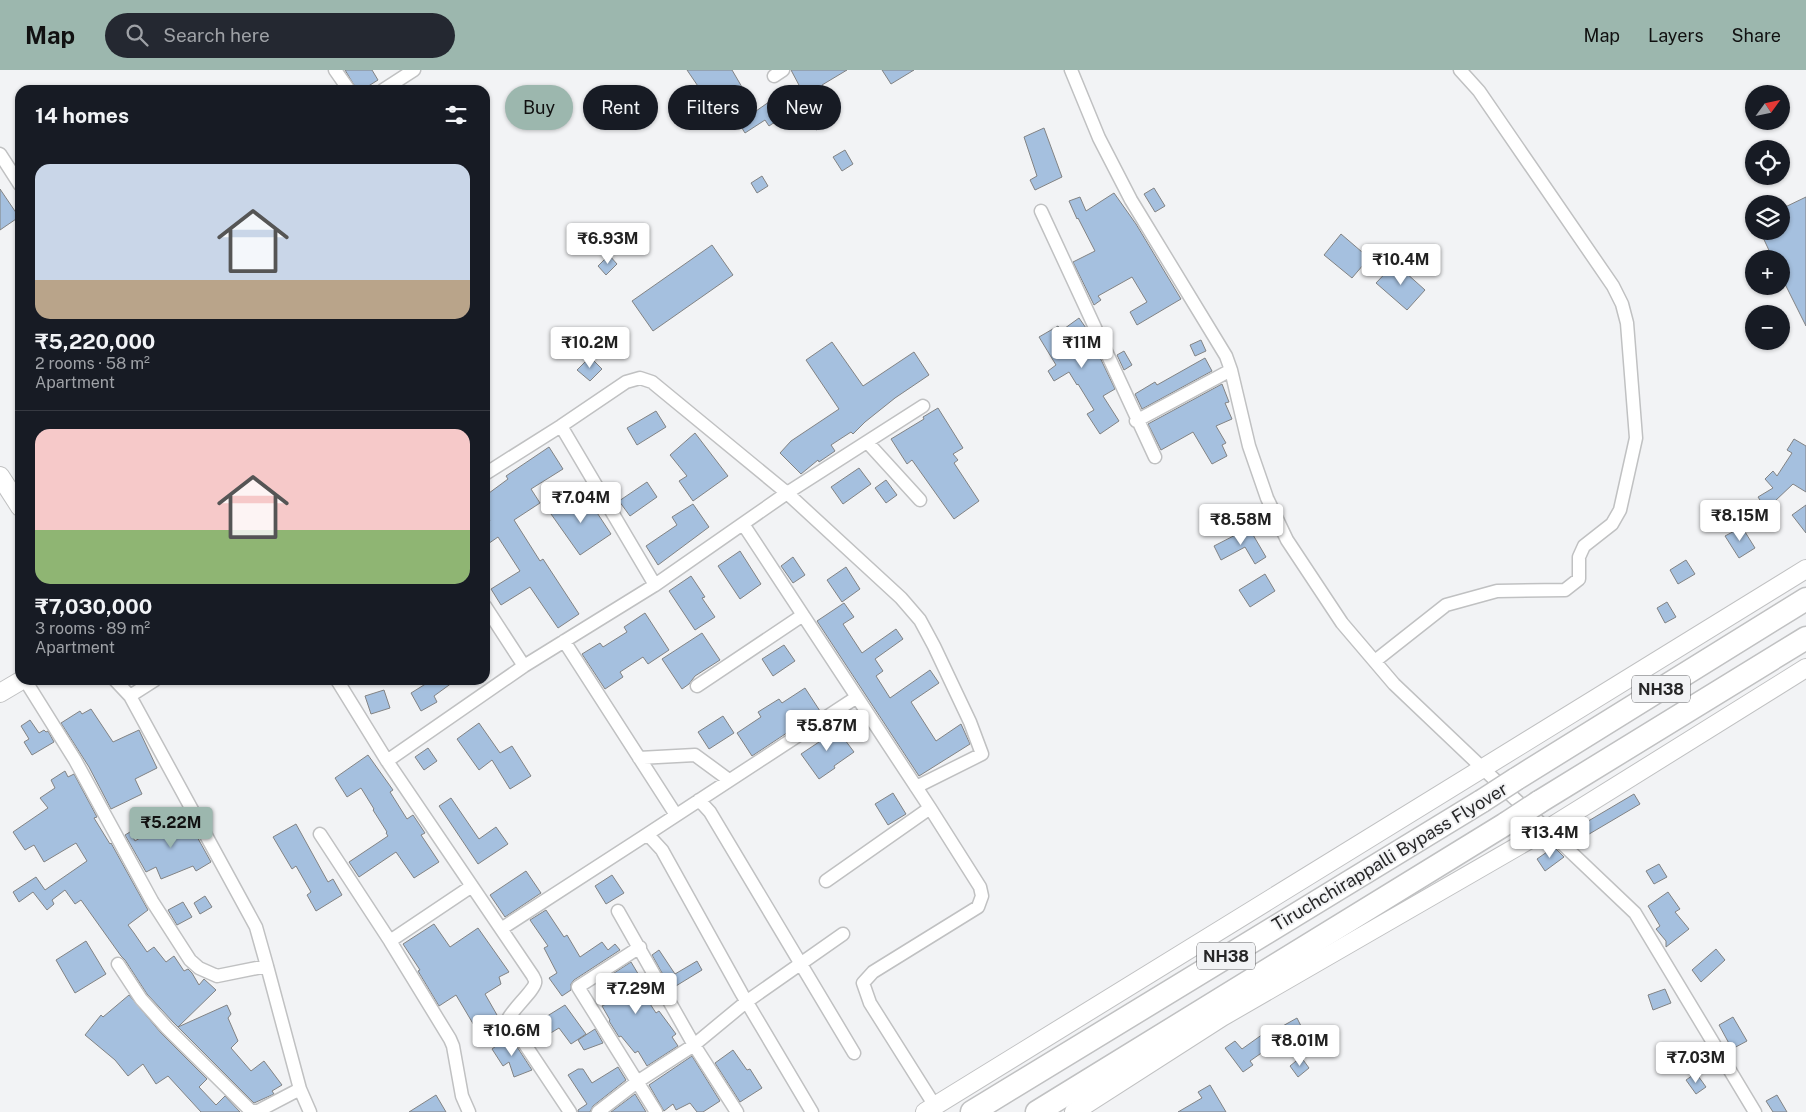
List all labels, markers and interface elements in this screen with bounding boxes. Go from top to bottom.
search box [105,13,455,58]
text: Map [25,21,75,49]
icon: search [123,21,151,49]
text: Search here [163,24,270,46]
text: Map [1584,25,1620,46]
text: Layers [1648,25,1704,46]
text: Share [1732,25,1781,46]
chip: Buy [505,85,573,130]
chip: Rent [583,85,658,130]
chip: Filters [668,85,757,130]
chip: New [767,85,841,130]
north arrow [1745,85,1790,130]
map controls [1745,85,1790,350]
icon: filters [442,101,470,129]
text: 14 homes [35,103,129,128]
button: locate [1745,140,1790,185]
button: layers [1745,195,1790,240]
icon: home [208,196,298,286]
pin: ₹6.93M [567,222,649,265]
text: ₹6.93M [578,229,638,248]
pin: ₹10.4M [1360,244,1442,286]
text: ₹10.4M [1373,250,1429,269]
button: + [1745,250,1790,295]
button: − [1745,305,1790,350]
pin: ₹10.2M [549,326,631,369]
pin: ₹11M [1052,326,1112,369]
text: ₹5,220,000 [35,329,155,354]
text: ₹10.2M [562,333,618,352]
text: ₹11M [1063,333,1101,352]
text: 2 rooms · 58 m² [35,354,150,373]
text: Apartment [35,373,115,392]
icon: home [208,462,298,552]
pin: ₹7.04M [540,482,622,524]
text: ₹7.04M [552,488,610,507]
pin: ₹8.15M [1699,500,1781,542]
pin: ₹8.58M [1200,504,1282,546]
text: ₹8.15M [1711,506,1769,525]
text: ₹8.58M [1210,510,1272,529]
text: ₹7,030,000 [35,594,152,619]
text: 3 rooms · 89 m² [35,619,150,638]
text: Apartment [35,638,115,657]
road number: NH38 [1632,676,1690,702]
pin: ₹5.87M [786,710,868,752]
text: ₹5.87M [797,716,857,735]
street label: Tiruchchirappalli Bypass Flyover [1268,778,1511,935]
pin: ₹5.22M [130,806,212,849]
text: ₹5.22M [141,813,201,832]
pin: ₹13.4M [1509,816,1591,859]
text: ₹13.4M [1521,823,1579,842]
road number: NH38 [1197,942,1255,969]
pin: ₹7.29M [595,972,677,1015]
text: ₹7.29M [607,979,665,998]
pin: ₹10.6M [471,1014,553,1057]
text: ₹10.6M [483,1021,541,1040]
pin: ₹8.01M [1259,1024,1341,1067]
text: ₹8.01M [1271,1031,1329,1050]
pin: ₹7.03M [1655,1042,1737,1084]
text: ₹7.03M [1667,1048,1725,1067]

